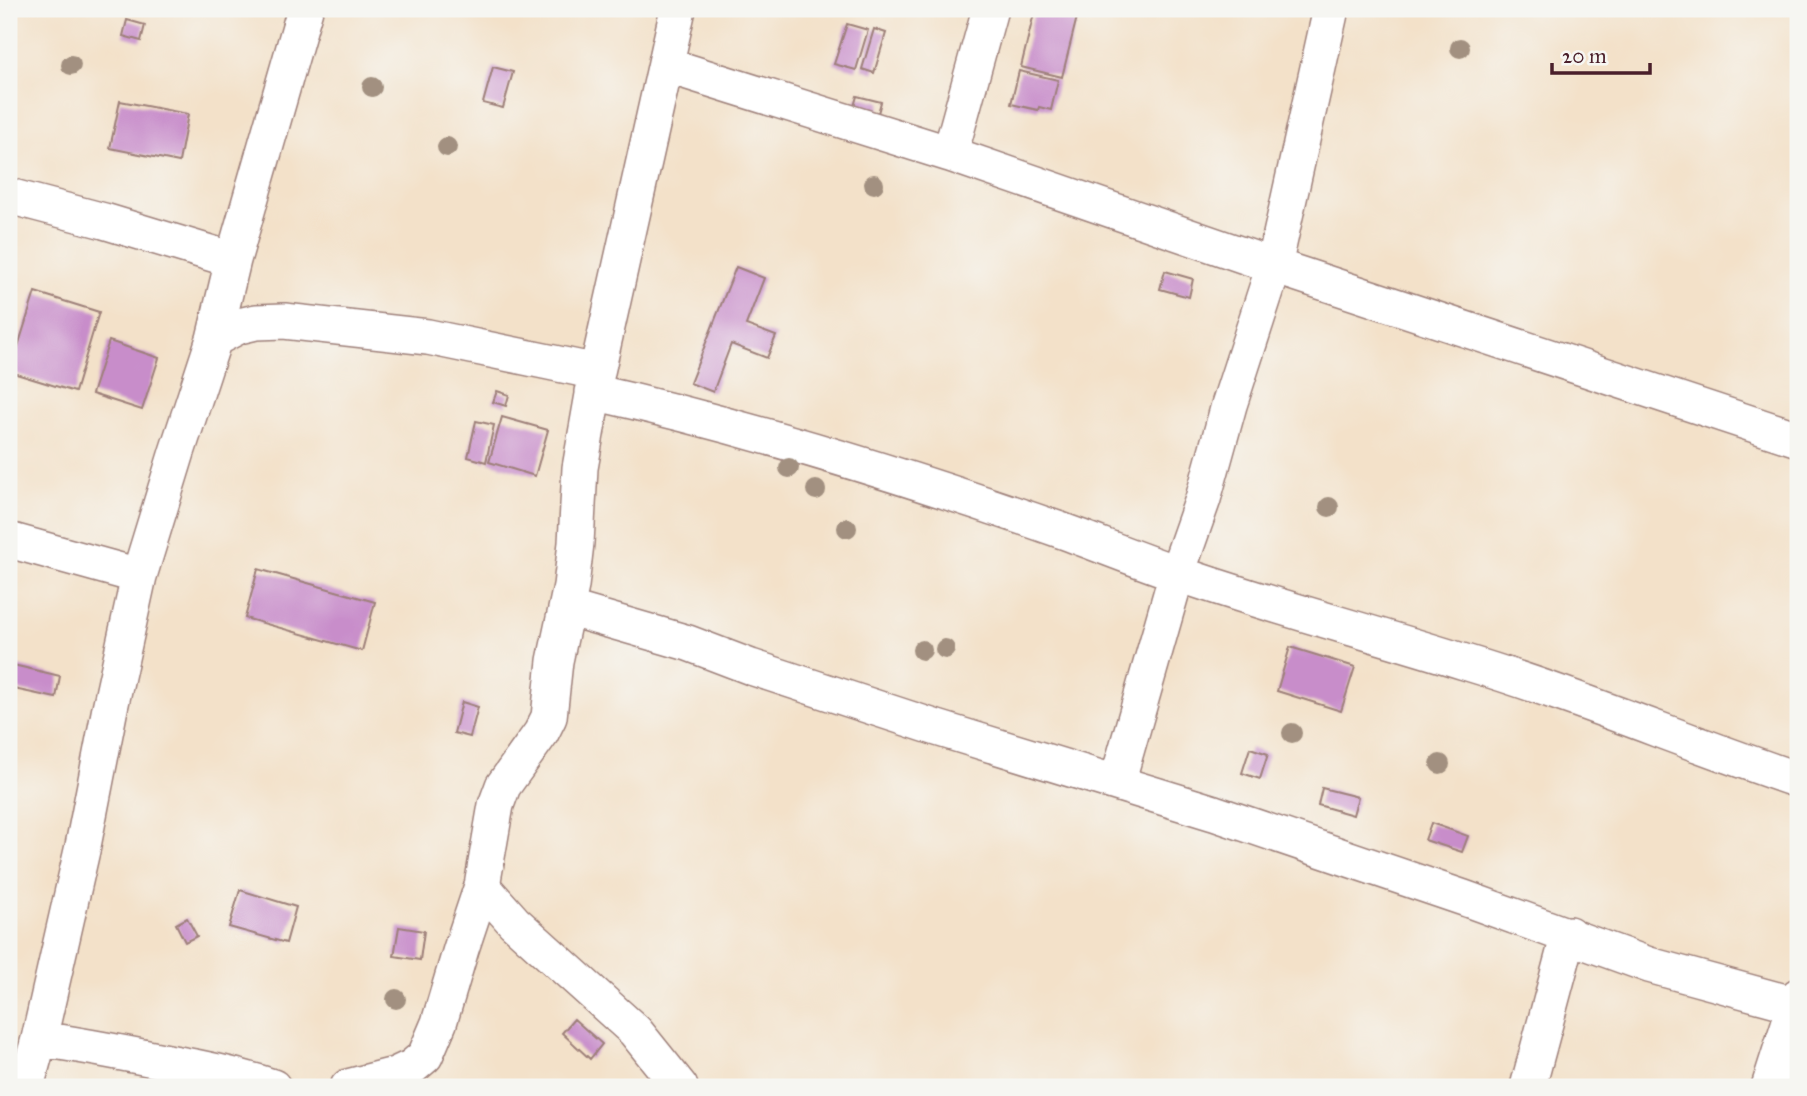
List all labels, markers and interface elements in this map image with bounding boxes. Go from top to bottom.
scale bar [1552,32,1650,76]
text: 20 m [1562,43,1607,69]

